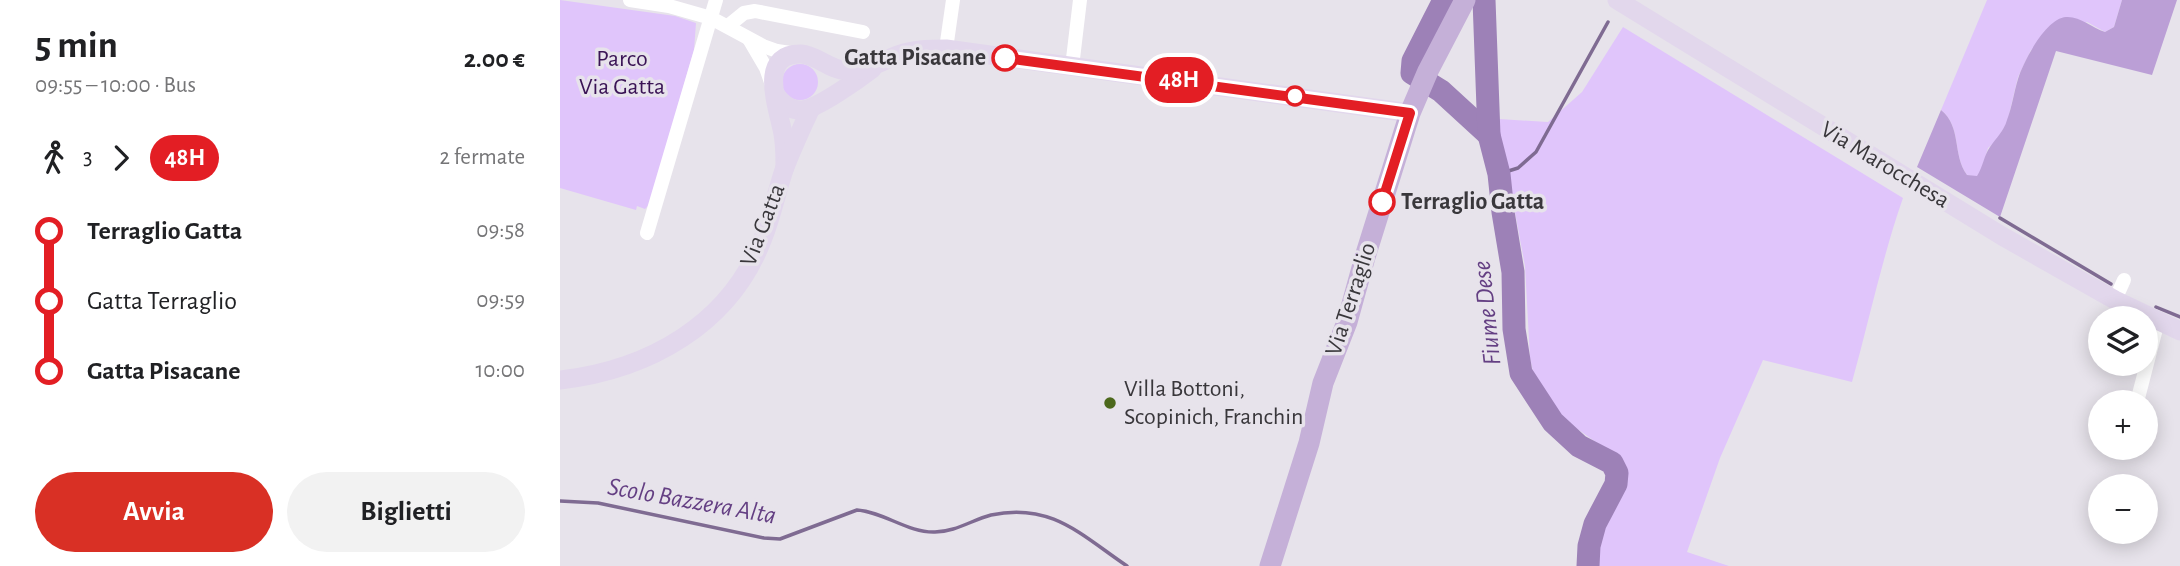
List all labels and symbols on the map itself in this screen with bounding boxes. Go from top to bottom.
marker: Gatta Pisacane [992,45,1018,71]
place label: Gatta Pisacane [844,46,986,70]
park label: Parco Via Gatta [579,47,665,99]
line badge: 48H [1139,57,1219,103]
unlabelled marker [1285,86,1305,106]
street label: Via Marocchesa [1816,117,1954,213]
street label: Via Gatta [736,181,790,269]
marker: Terraglio Gatta [1369,189,1395,215]
place label: Terraglio Gatta [1401,190,1544,214]
street label: Via Terraglio [1321,240,1381,358]
water label: Fiume Dese [1469,259,1505,367]
place label: Villa Bottoni, Scopinich, Franchin [1124,377,1303,429]
marker: Villa Bottoni, Scopinich, Franchin [1102,395,1118,411]
water label: Scolo Bazzera Alta [606,473,778,529]

